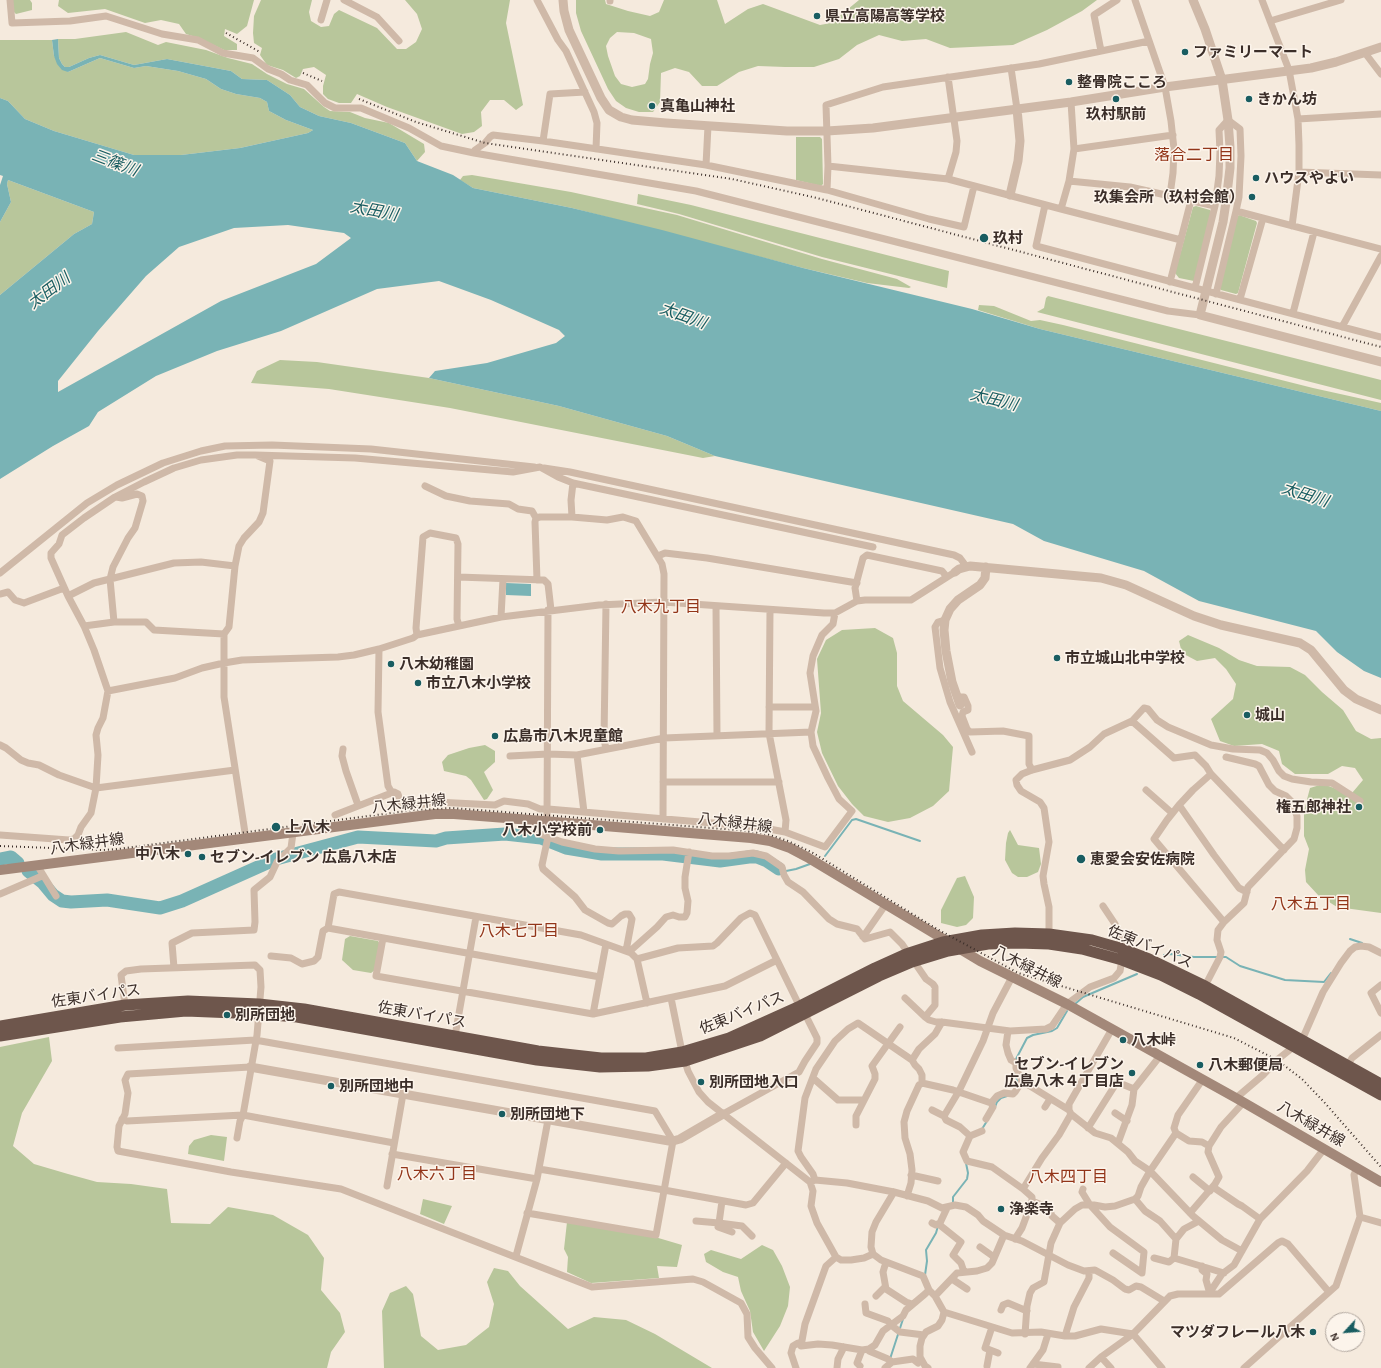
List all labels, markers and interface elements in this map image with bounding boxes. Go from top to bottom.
place label: 県立高陽高等学校 [825,7,945,25]
marker: 県立高陽高等学校 [812,11,822,21]
place label: ファミリーマート [1193,43,1313,61]
marker: ファミリーマート [1180,47,1190,57]
place label: 整骨院こころ [1077,73,1167,91]
marker: 整骨院こころ [1064,77,1074,87]
place label: きかん坊 [1257,90,1317,108]
marker: 玖村駅前 [1111,94,1121,104]
marker: きかん坊 [1244,94,1254,104]
place label: 真亀山神社 [660,97,735,115]
marker: 真亀山神社 [647,101,657,111]
place label: 玖村駅前 [1086,105,1146,123]
water label: 三篠川 [89,145,141,181]
district label: 落合二丁目 [1154,145,1234,165]
place label: ハウスやよい [1264,169,1354,187]
marker: ハウスやよい [1251,173,1261,183]
place label: 玖集会所（玖村会館） [1094,188,1244,206]
marker: 玖集会所（玖村会館） [1247,192,1257,202]
water label: 太田川 [349,197,399,225]
place label: 玖村 [993,229,1023,247]
marker: 玖村 [978,232,990,244]
water label: 太田川 [24,269,74,313]
water label: 太田川 [657,299,709,333]
water label: 太田川 [968,385,1020,415]
water label: 太田川 [1279,478,1331,512]
district label: 八木九丁目 [621,597,701,617]
place label: 市立城山北中学校 [1065,649,1185,667]
marker: 市立城山北中学校 [1052,653,1062,663]
place label: 八木幼稚園 [399,655,474,673]
marker: 八木幼稚園 [386,659,396,669]
place label: 市立八木小学校 [426,674,531,692]
marker: 市立八木小学校 [413,678,423,688]
place label: 城山 [1255,706,1285,724]
marker: 城山 [1242,710,1252,720]
place label: 広島市八木児童館 [503,727,623,745]
marker: 広島市八木児童館 [490,731,500,741]
street label: 八木緑井線 [371,791,447,817]
place label: 権五郎神社 [1276,798,1351,816]
marker: 権五郎神社 [1354,802,1364,812]
street label: 八木緑井線 [697,809,773,837]
place label: 上八木 [285,818,330,836]
marker: 上八木 [270,821,282,833]
place label: 八木小学校前 [502,821,592,839]
marker: 八木小学校前 [595,825,605,835]
street label: 八木緑井線 [49,830,125,858]
place label: 中八木 [135,845,180,863]
place label: セブン-イレブン 広島八木店 [210,848,397,866]
marker: 中八木 [183,849,193,859]
place label: 恵愛会安佐病院 [1090,850,1195,868]
marker: セブン-イレブン 広島八木店 [197,852,207,862]
marker: 恵愛会安佐病院 [1075,853,1087,865]
district label: 八木五丁目 [1271,894,1351,914]
district label: 八木七丁目 [479,921,559,941]
street label: 佐東バイパス [1105,922,1195,972]
street label: 八木緑井線 [990,942,1064,992]
street label: 佐東バイパス [50,981,142,1011]
street label: 佐東バイパス [697,988,787,1038]
street label: 佐東バイパス [376,998,468,1032]
place label: 別所団地 [235,1006,295,1024]
marker: 別所団地 [222,1010,232,1020]
place label: 八木峠 [1131,1031,1176,1049]
marker: 八木峠 [1118,1035,1128,1045]
place label: セブン‐イレブン 広島八木４丁目店 [1004,1055,1124,1090]
place label: 八木郵便局 [1208,1056,1283,1074]
marker: 八木郵便局 [1195,1060,1205,1070]
marker: セブン‐イレブン 広島八木４丁目店 [1127,1068,1137,1078]
place label: 別所団地入口 [709,1073,799,1091]
place label: 別所団地中 [339,1077,414,1095]
marker: 別所団地入口 [696,1077,706,1087]
marker: 別所団地中 [326,1081,336,1091]
street label: 八木緑井線 [1274,1097,1348,1151]
place label: 別所団地下 [510,1105,585,1123]
marker: 別所団地下 [497,1109,507,1119]
district label: 八木六丁目 [397,1164,477,1184]
district label: 八木四丁目 [1028,1167,1108,1187]
place label: 浄楽寺 [1009,1200,1054,1218]
marker: 浄楽寺 [996,1204,1006,1214]
north arrow [1325,1312,1365,1352]
place label: マツダフレール八木 [1170,1323,1305,1341]
marker: マツダフレール八木 [1308,1327,1318,1337]
text: N [1328,1331,1341,1343]

